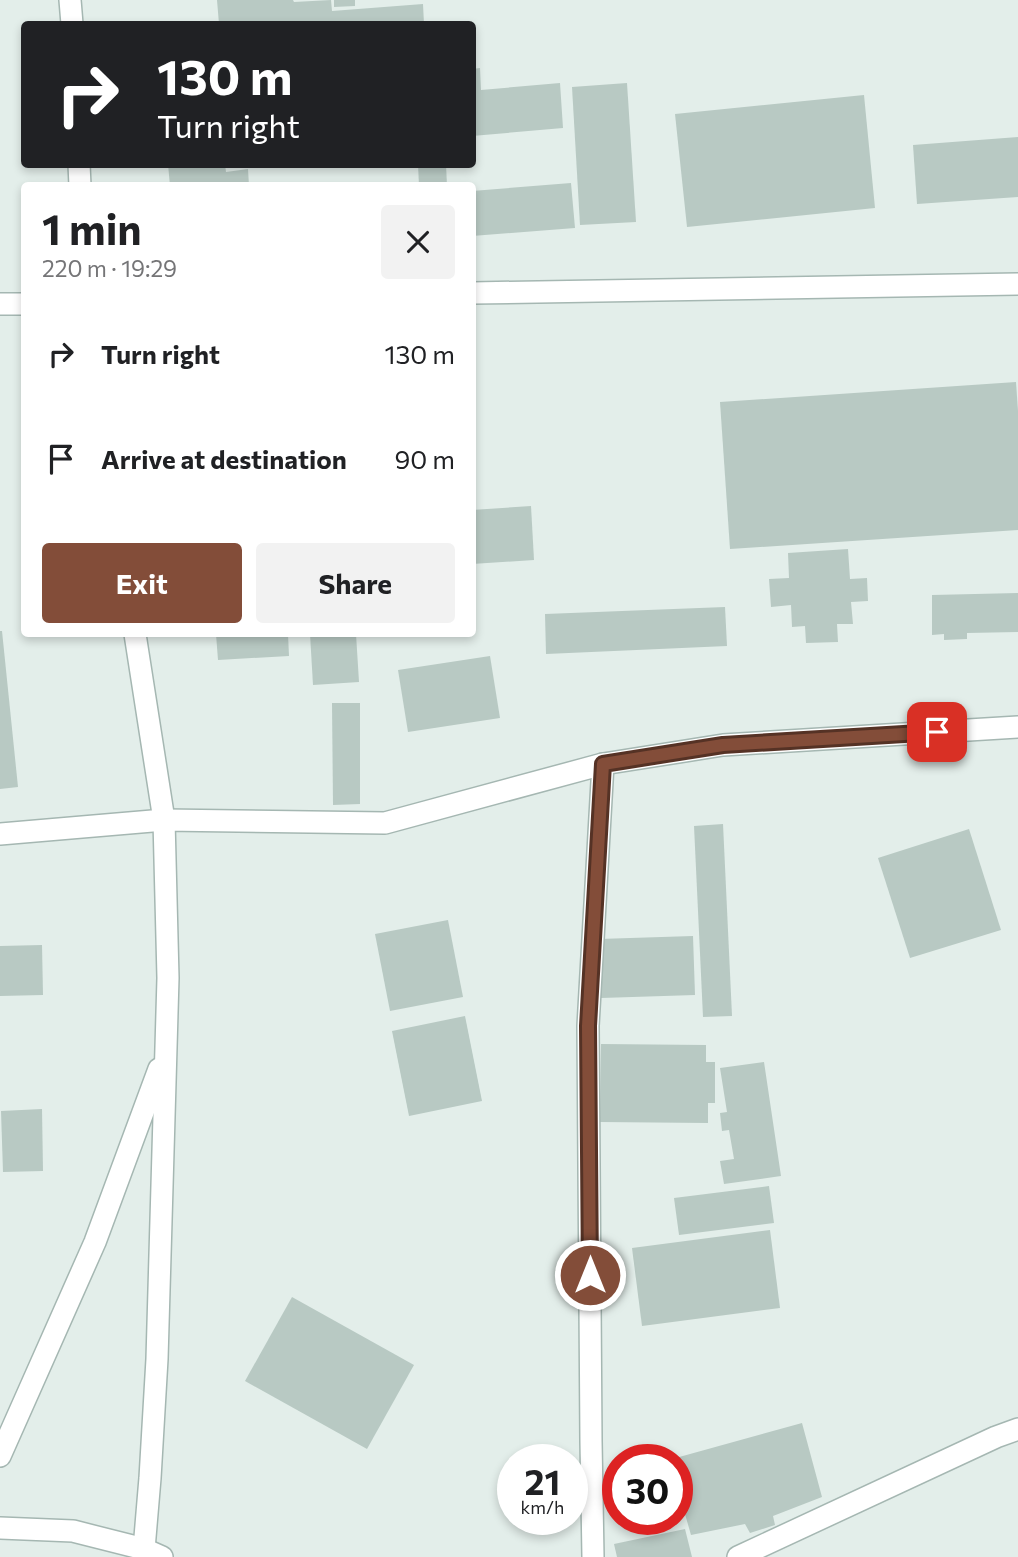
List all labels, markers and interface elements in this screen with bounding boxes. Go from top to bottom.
text: 130 m [157,45,292,105]
icon: right [42,49,133,140]
text: Turn right [157,105,300,145]
text: 1 min [42,202,142,254]
button: close [381,205,455,279]
text: 220 m · 19:29 [42,254,177,282]
icon: right [42,335,80,373]
text: Turn right [101,338,220,369]
text: 130 m [384,338,455,369]
icon: arrive [42,440,80,478]
text: Arrive at destination [101,443,347,474]
text: 90 m [395,443,455,474]
button: Exit [42,543,242,623]
button: Share [256,543,455,623]
pin [907,702,967,762]
icon: arrive [918,713,956,751]
position arrow [553,1238,627,1312]
speed limit sign: 30 [602,1444,693,1535]
text: 21 [525,1459,560,1502]
text: km/h [521,1496,564,1518]

